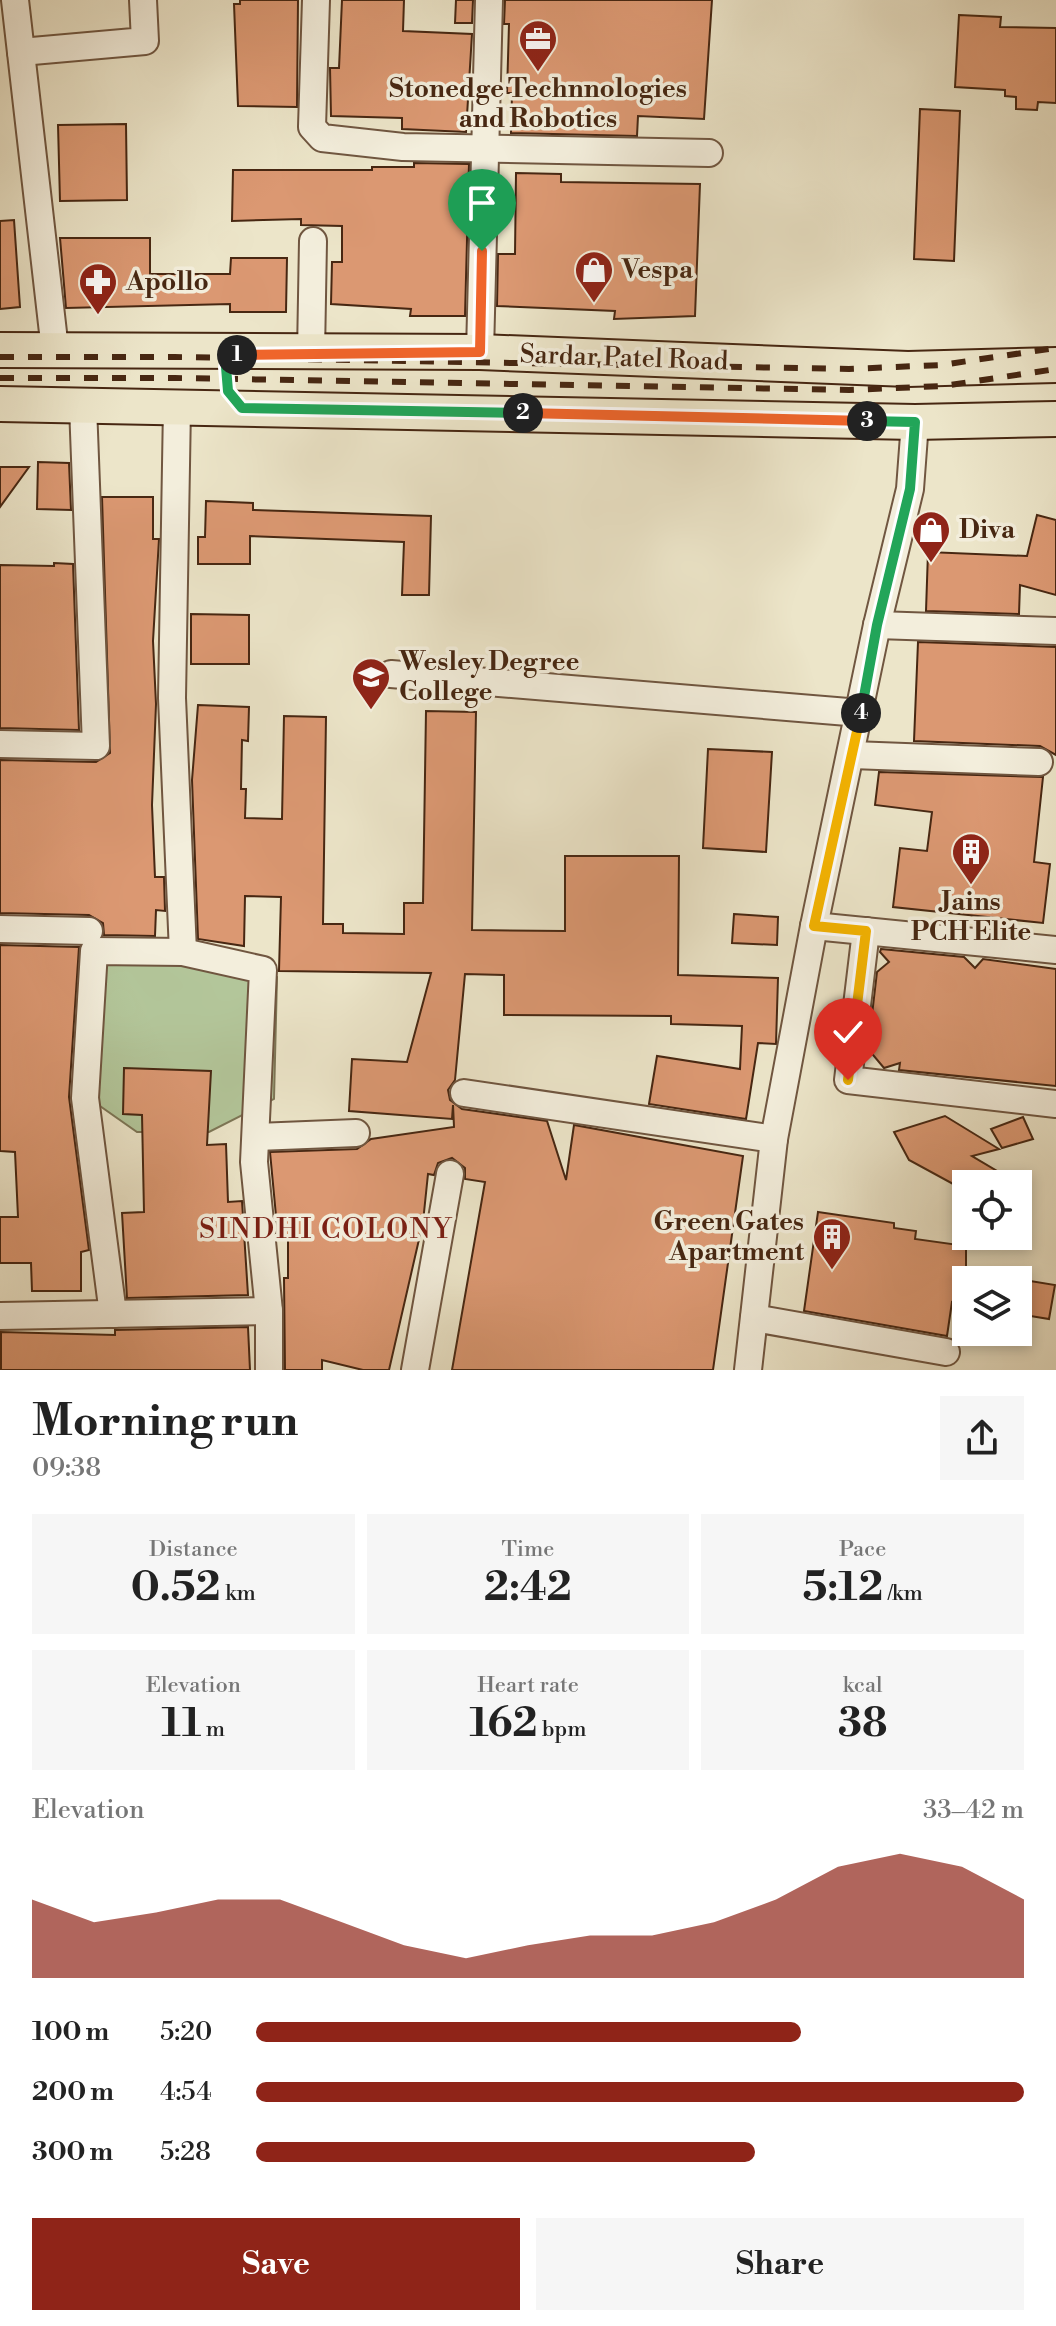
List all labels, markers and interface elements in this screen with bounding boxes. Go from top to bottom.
office icon: Stonedge Technnologies and Robotics [517,18,559,73]
place label: Stonedge Technnologies and Robotics [389,73,687,135]
pin [448,169,516,251]
icon: arrive [460,181,504,225]
shop icon: Vespa [573,249,615,304]
place label: Vespa [621,254,694,286]
pharmacy icon: Apollo [77,261,119,316]
place label: Apollo [125,266,209,298]
pin: 1 [217,335,257,375]
street label: Sardar Patel Road [519,338,729,378]
text: 1 [232,341,242,368]
pin: 2 [503,393,543,433]
text: 2 [516,399,530,426]
pin: 3 [847,401,887,441]
text: 3 [860,407,874,434]
shop icon: Diva [910,509,952,564]
place label: Diva [959,514,1016,546]
place label: Wesley Degree College [398,646,580,708]
school or university icon: Wesley Degree College [350,656,392,711]
pin: 4 [841,693,881,733]
text: 4 [854,699,868,726]
building icon: Jains PCH Elite [950,831,992,886]
place label: Jains PCH Elite [911,886,1031,948]
pin [814,998,882,1080]
icon: check [826,1010,870,1054]
map controls [952,1170,1032,1346]
button: locate [952,1170,1032,1250]
place label: Green Gates Apartment [654,1206,805,1268]
district label: SINDHI COLONY [199,1212,453,1247]
building icon: Green Gates Apartment [811,1216,853,1271]
button: layers [952,1266,1032,1346]
text: Morning run [32,1394,298,1449]
button: share [940,1396,1024,1480]
text: 09:38 [32,1452,101,1484]
text: Distance [149,1536,238,1563]
text: Time [502,1536,554,1563]
text: Pace [839,1536,886,1563]
text: 0.52 [131,1563,221,1613]
text: 2:42 [484,1563,572,1613]
text: 5:12 [803,1563,883,1613]
text: km [221,1580,256,1607]
text: /km [883,1580,923,1607]
text: Elevation [146,1672,241,1699]
text: Heart rate [477,1672,579,1699]
text: kcal [843,1672,883,1699]
text: 11 [162,1699,201,1749]
text: 162 [469,1699,537,1749]
text: 38 [838,1699,887,1749]
text: m [201,1716,225,1743]
text: bpm [537,1716,587,1743]
text: Elevation [32,1794,145,1826]
text: 33–42 m [923,1794,1024,1826]
text: 100 m [32,2016,109,2048]
text: 5:20 [160,2016,212,2048]
text: 200 m [32,2076,114,2108]
text: 4:54 [160,2076,212,2108]
text: 300 m [32,2136,113,2168]
text: 5:28 [160,2136,211,2168]
button: Save [32,2218,520,2310]
button: Share [536,2218,1024,2310]

